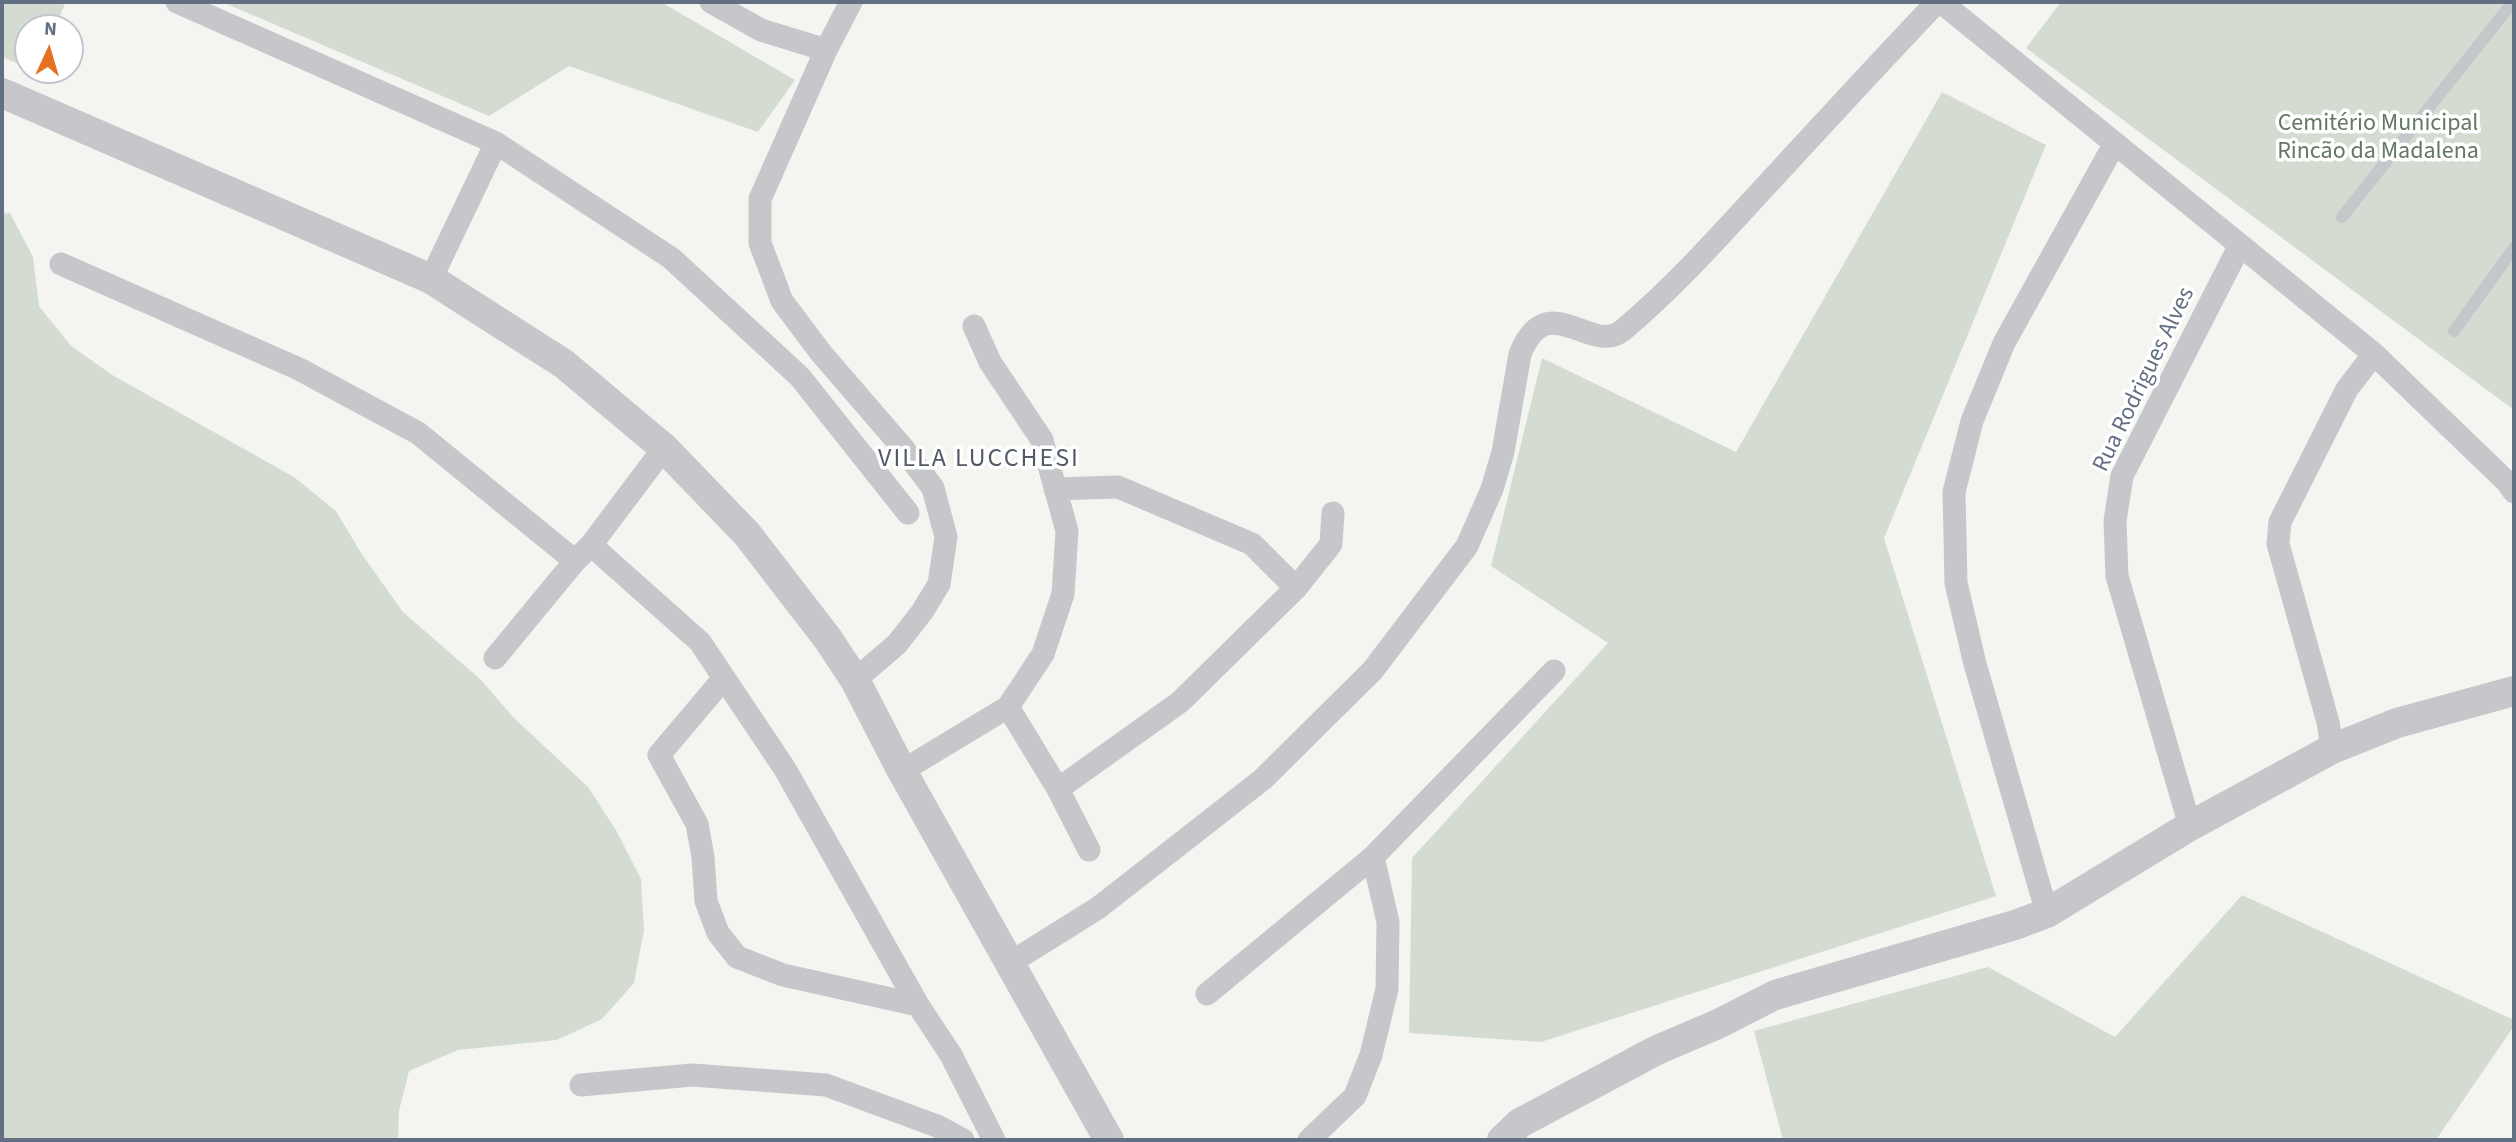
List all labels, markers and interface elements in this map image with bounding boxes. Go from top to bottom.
north arrow [14,14,84,84]
text: N [43,16,58,43]
park label: Cemitério Municipal Rincão da Madalena [2277,111,2479,167]
street label: Rua Rodrigues Alves [2088,283,2202,477]
district label: VILLA LUCCHESI [880,444,1078,476]

